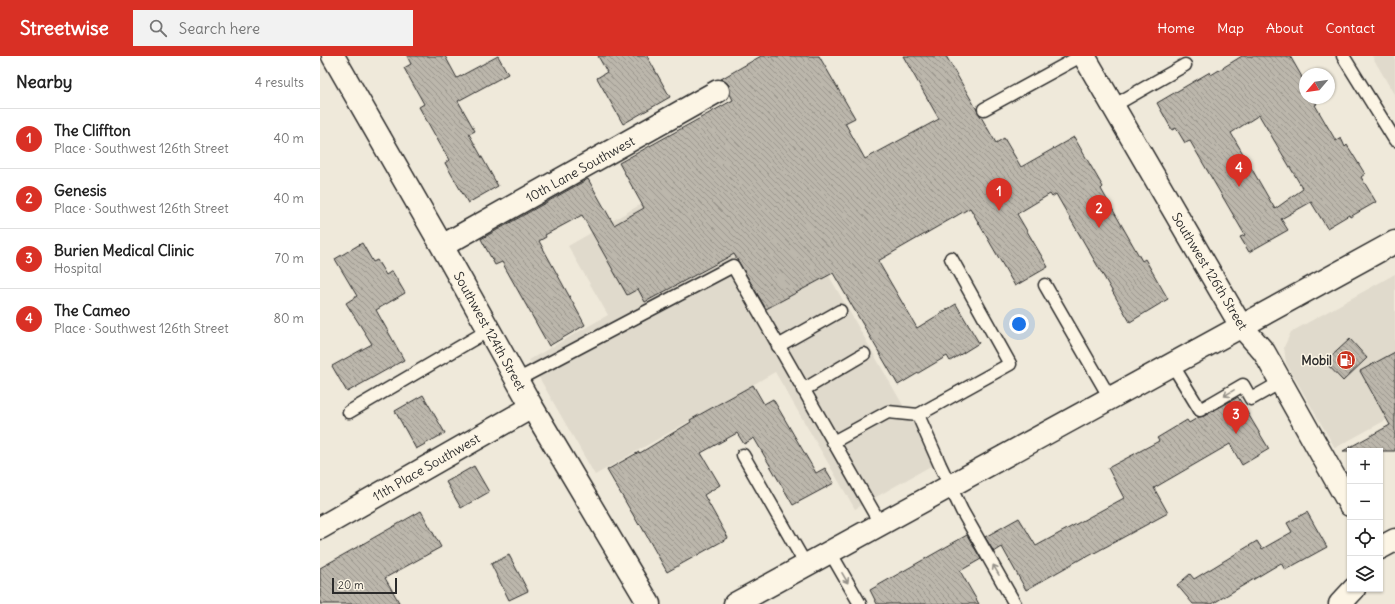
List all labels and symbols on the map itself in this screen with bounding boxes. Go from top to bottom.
north arrow [1299,68,1335,104]
street label: 10th Lane Southwest [523,132,638,206]
pin: 4 [1226,154,1252,187]
pin: 1 [986,178,1012,211]
pin: 2 [1086,195,1112,228]
street label: Southwest 126th Street [1168,209,1252,334]
street label: Southwest 124th Street [450,269,530,394]
your location [1009,314,1029,334]
fuel station icon: Mobil [1335,349,1357,371]
place label: Mobil [1301,352,1332,369]
one-way arrow [1223,389,1235,397]
pin: 3 [1223,401,1249,434]
street label: 11th Place Southwest [369,429,484,505]
one-way arrow [991,564,999,576]
one-way arrow [841,572,849,584]
scale bar [332,576,397,595]

